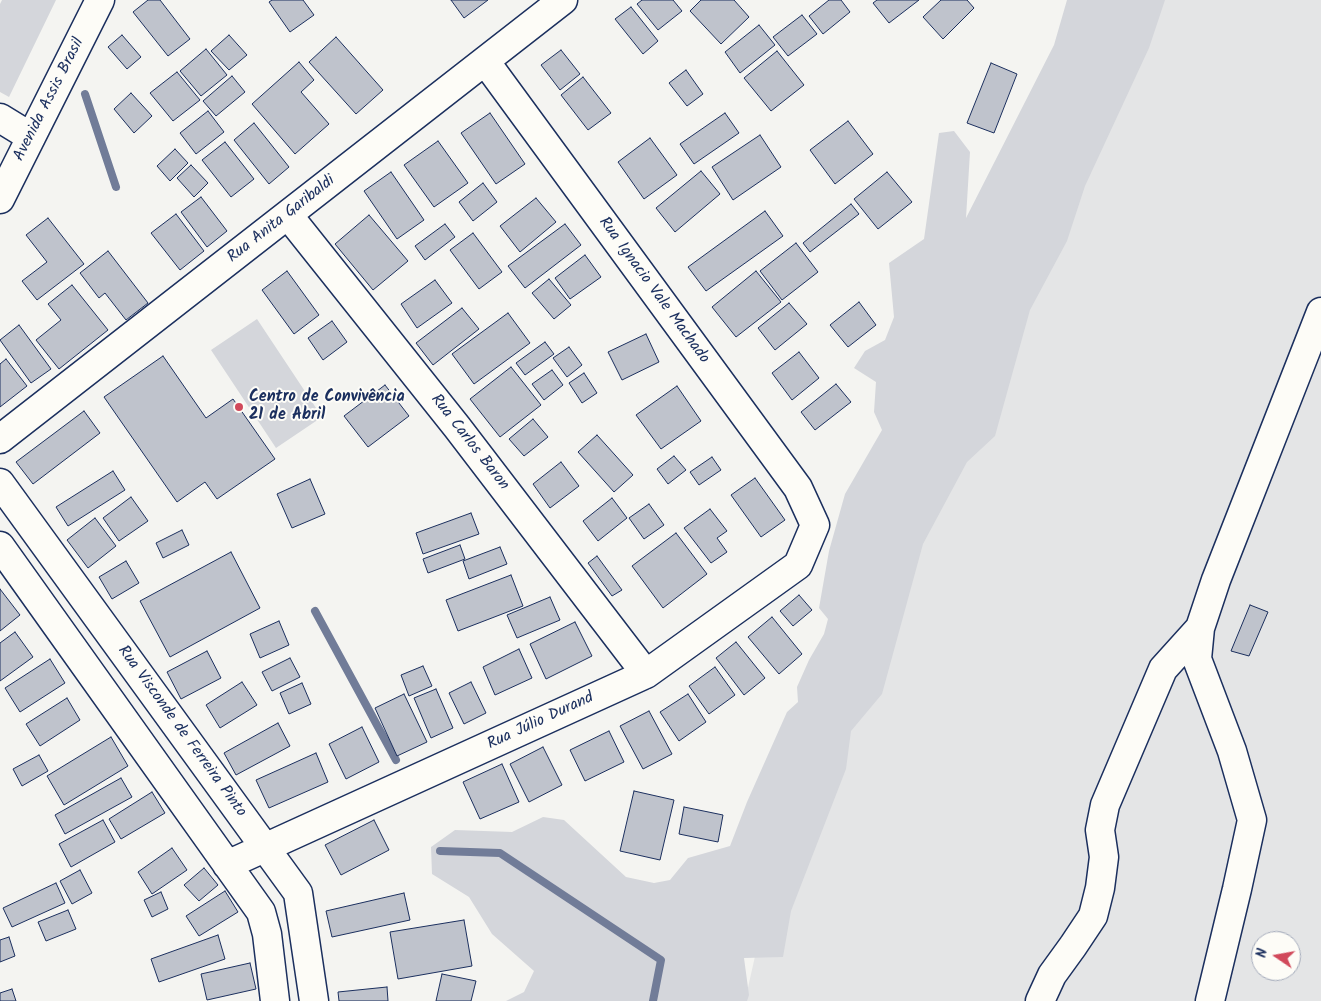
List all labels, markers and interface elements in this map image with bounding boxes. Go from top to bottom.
street label: Avenida Assis Brasil [11,35,89,165]
street label: Rua Anita Garibaldi [224,172,340,268]
street label: Rua Ignacio Vale Machado [593,214,713,368]
place label: Centro de Convivência 21 de Abril [249,388,405,426]
street label: Rua Carlos Baron [426,391,512,495]
marker: Centro de Convivência 21 de Abril [233,401,245,413]
street label: Rua Visconde de Ferreira Pinto [112,643,250,821]
street label: Rua Júlio Durand [485,689,597,755]
north arrow [1251,931,1301,981]
text: N [1251,946,1274,960]

